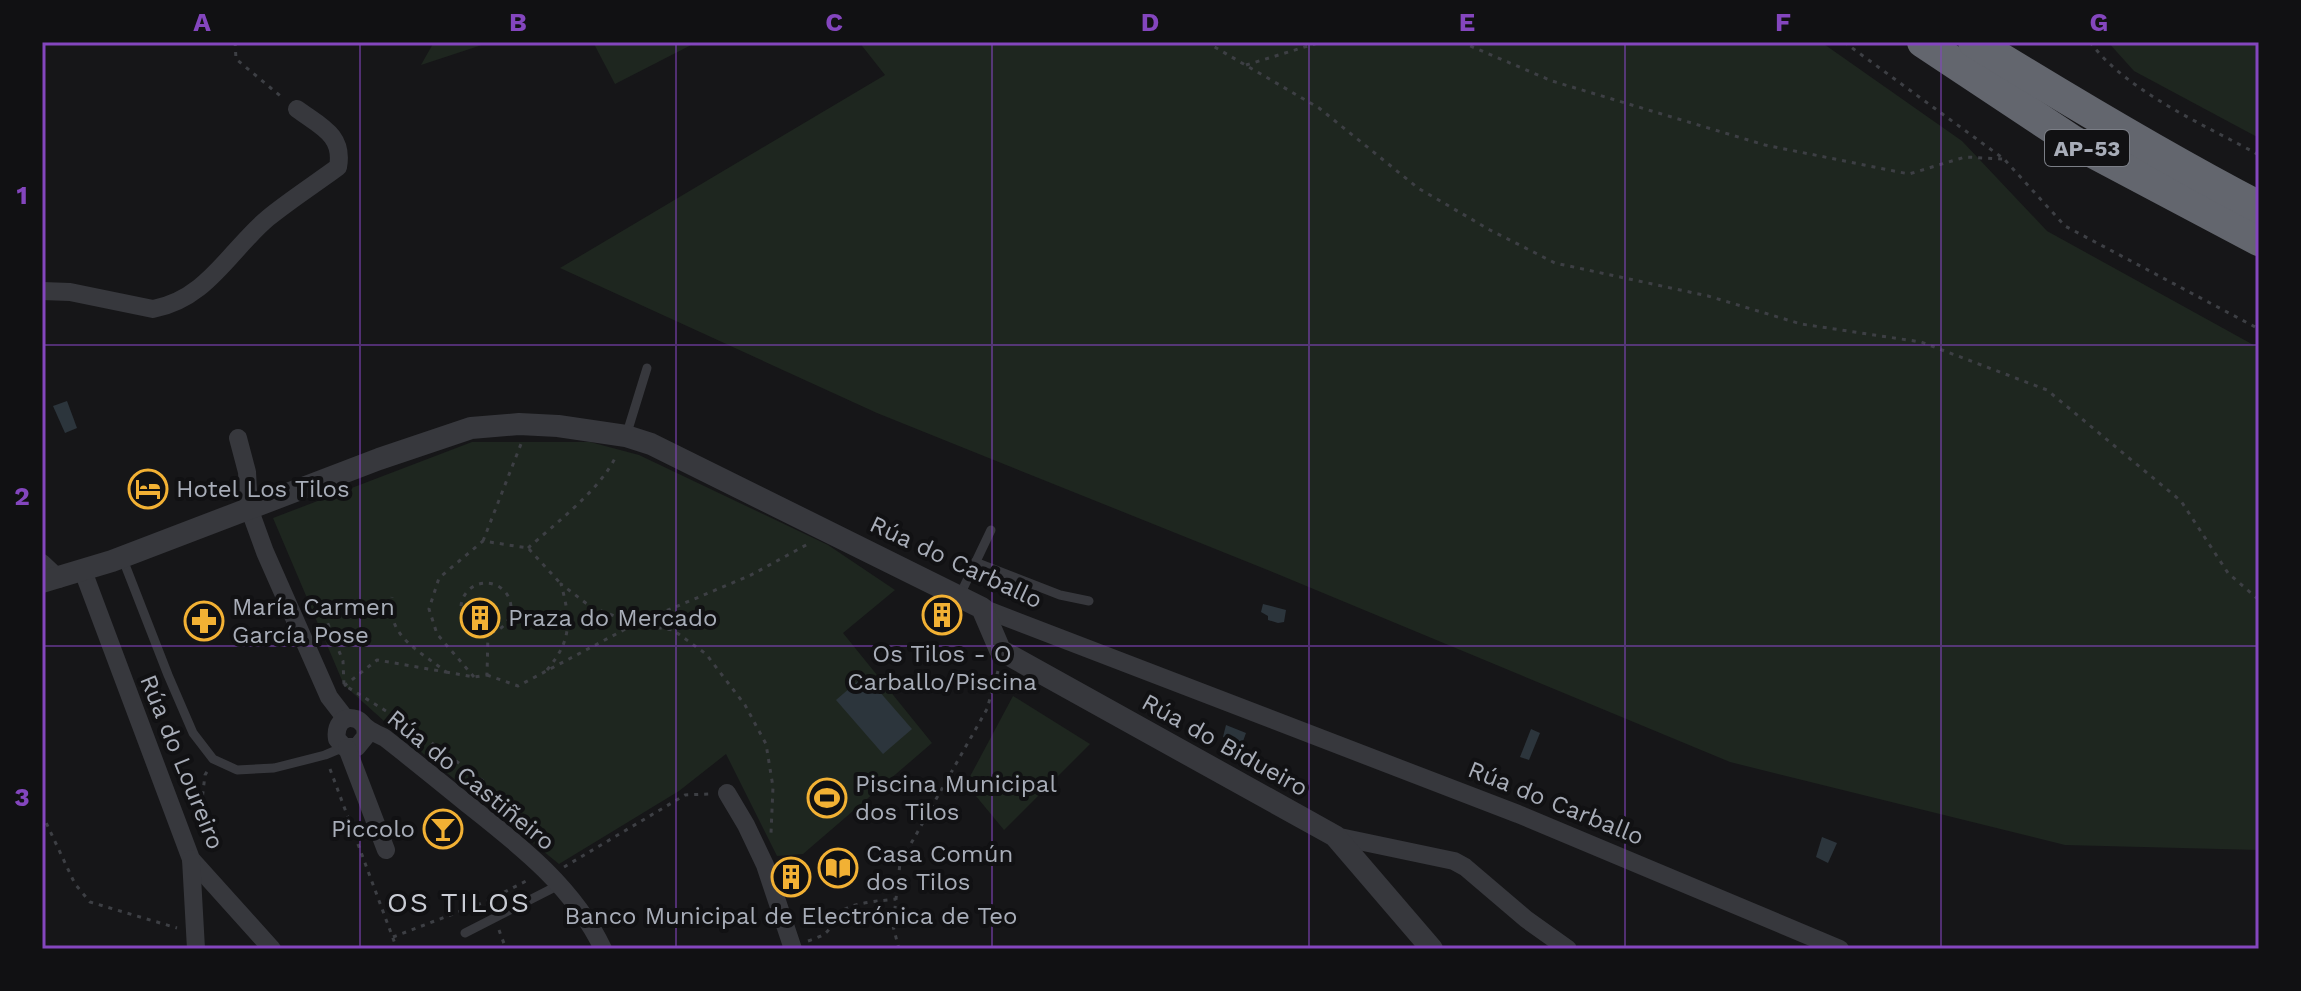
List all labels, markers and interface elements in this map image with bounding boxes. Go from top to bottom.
text: A [193,7,211,37]
text: B [509,7,527,37]
text: C [825,7,843,37]
text: D [1141,7,1159,37]
text: E [1459,7,1475,37]
text: F [1775,7,1791,37]
text: G [2090,7,2108,37]
road number: AP-53 [2045,130,2129,166]
text: 1 [16,180,28,210]
hotel icon: Hotel Los Tilos [127,468,169,510]
place label: Hotel Los Tilos [176,475,350,503]
text: 2 [14,481,30,511]
street label: Rúa do Carballo [865,510,1047,614]
place label: María Carmen García Pose [232,593,395,649]
building icon: Os Tilos - O Carballo/Piscina [921,594,963,636]
building icon: Praza do Mercado [459,597,501,639]
pharmacy icon: María Carmen García Pose [183,600,225,642]
place label: Praza do Mercado [508,604,717,632]
place label: Os Tilos - O Carballo/Piscina [847,640,1037,696]
street label: Rúa do Loureiro [134,671,230,853]
street label: Rúa do Bidueiro [1137,688,1313,802]
street label: Rúa do Castiñeiro [382,704,560,856]
street label: Rúa do Carballo [1464,755,1648,851]
place label: Piscina Municipal dos Tilos [855,770,1057,826]
sports icon: Piscina Municipal dos Tilos [806,777,848,819]
text: 3 [14,782,30,812]
bar icon: Piccolo [422,808,464,850]
place label: Piccolo [331,815,415,843]
place label: Casa Común dos Tilos [866,840,1013,896]
library icon: Casa Común dos Tilos [817,847,859,889]
building icon: Banco Municipal de Electrónica de Teo [770,856,812,898]
district label: OS TILOS [387,886,531,919]
place label: Banco Municipal de Electrónica de Teo [565,902,1017,930]

